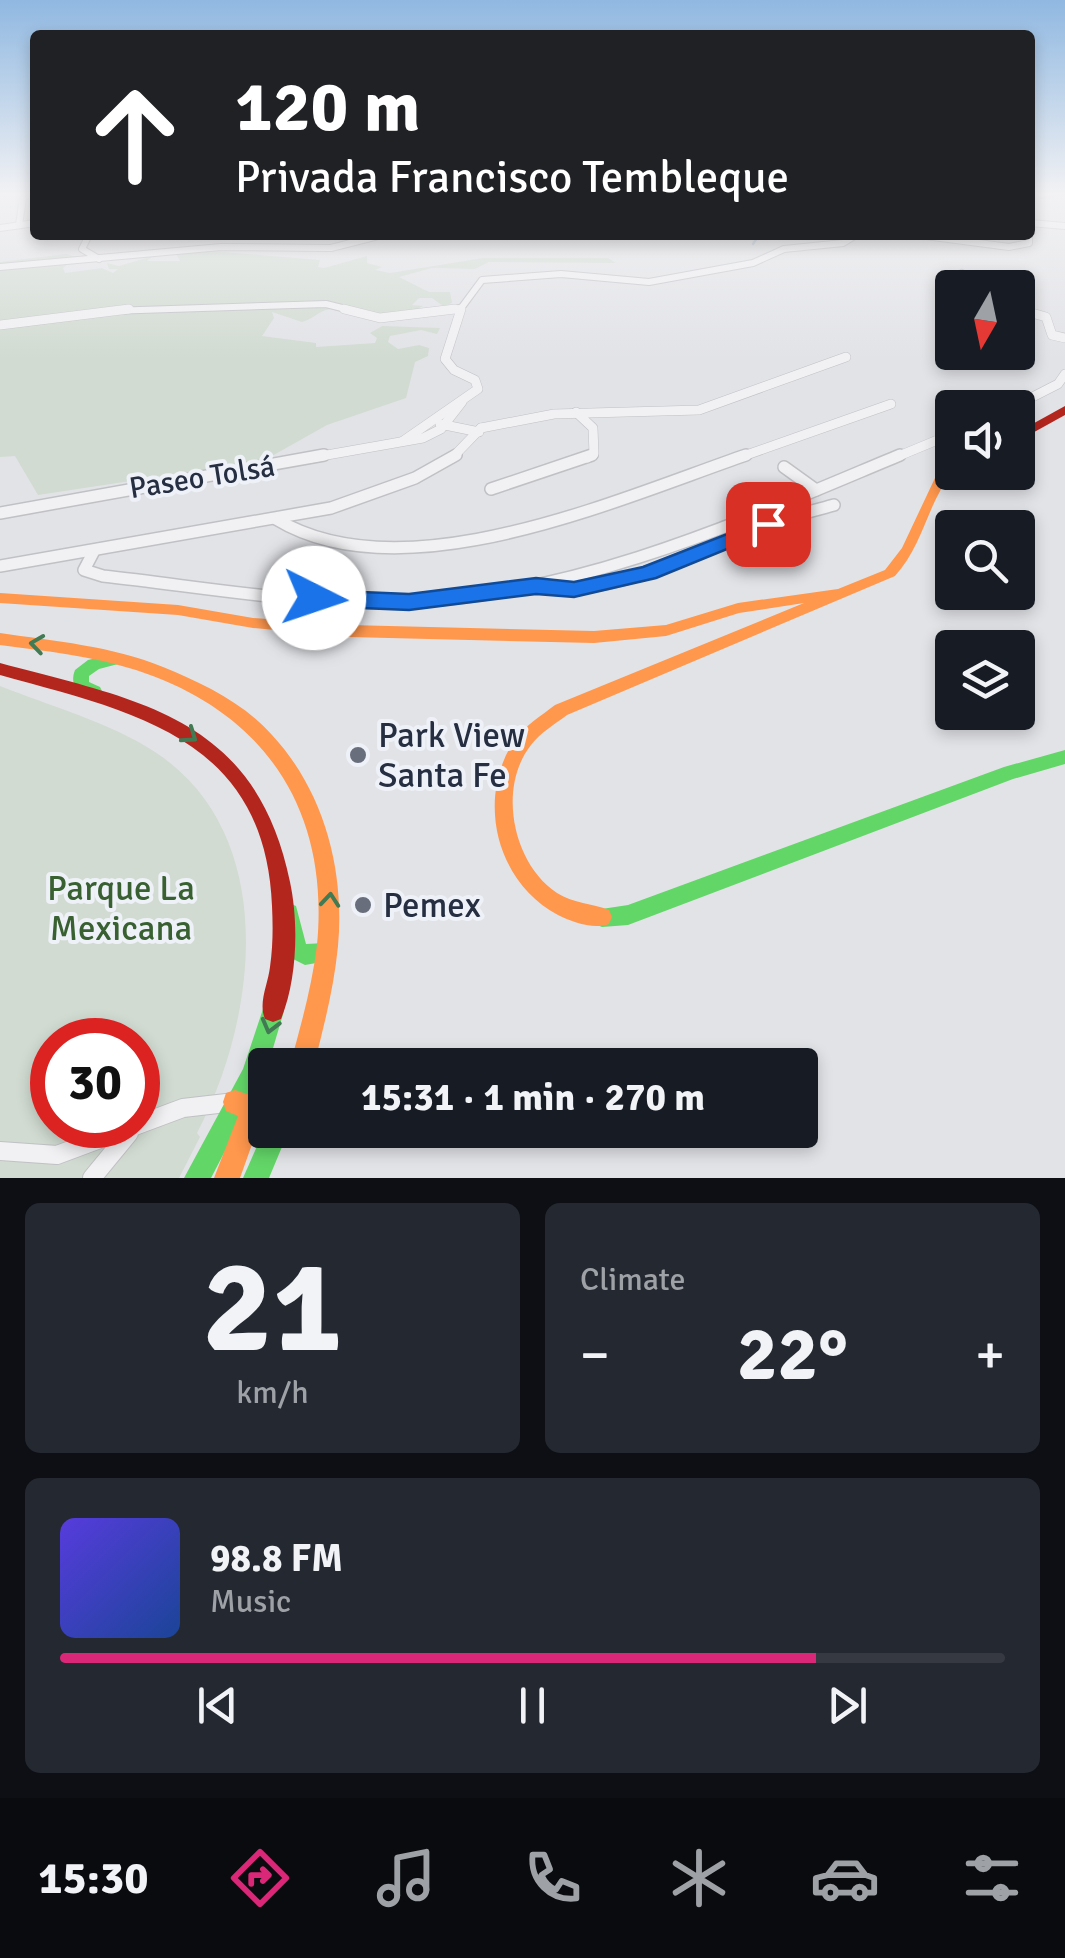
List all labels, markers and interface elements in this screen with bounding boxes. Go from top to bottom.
text: 120 m [235,64,420,150]
icon: ahead [70,70,200,200]
text: Privada Francisco Tembleque [235,150,789,205]
north arrow [935,270,1035,370]
map controls [935,270,1035,730]
button: sound [935,390,1035,490]
street label: Paseo Tolsá [127,448,278,507]
pin [726,482,811,567]
icon: arrive [741,497,796,552]
button: search [935,510,1035,610]
position arrow [262,546,366,650]
button: layers [935,630,1035,730]
one-way arrow [29,635,45,656]
place label: Park View Santa Fe [378,714,525,797]
one-way arrow [179,724,197,743]
marker: Park View Santa Fe [347,744,369,766]
park label: Parque La Mexicana [47,867,195,950]
place label: Pemex [383,884,481,927]
one-way arrow [318,892,340,908]
marker: Pemex [352,894,374,916]
one-way arrow [261,1017,282,1034]
speed limit sign: 30 [30,1018,160,1148]
text: 15:31 · 1 min · 270 m [361,1074,705,1121]
text: 21 [202,1228,343,1388]
text: Climate [580,1260,686,1299]
text: 22° [737,1308,848,1401]
text: − [580,1321,610,1389]
text: + [975,1321,1005,1389]
text: km/h [236,1373,309,1412]
text: 98.8 FM [210,1535,343,1582]
text: Music [210,1582,291,1621]
icon: previous [190,1678,245,1733]
icon: pause [505,1678,560,1733]
icon: next [820,1678,875,1733]
icon: directions [225,1843,295,1913]
icon: music [371,1843,441,1913]
icon: phone [518,1843,588,1913]
icon: climate [664,1843,734,1913]
icon: car [810,1843,880,1913]
icon: filters [957,1843,1027,1913]
text: 15:30 [38,1851,149,1906]

